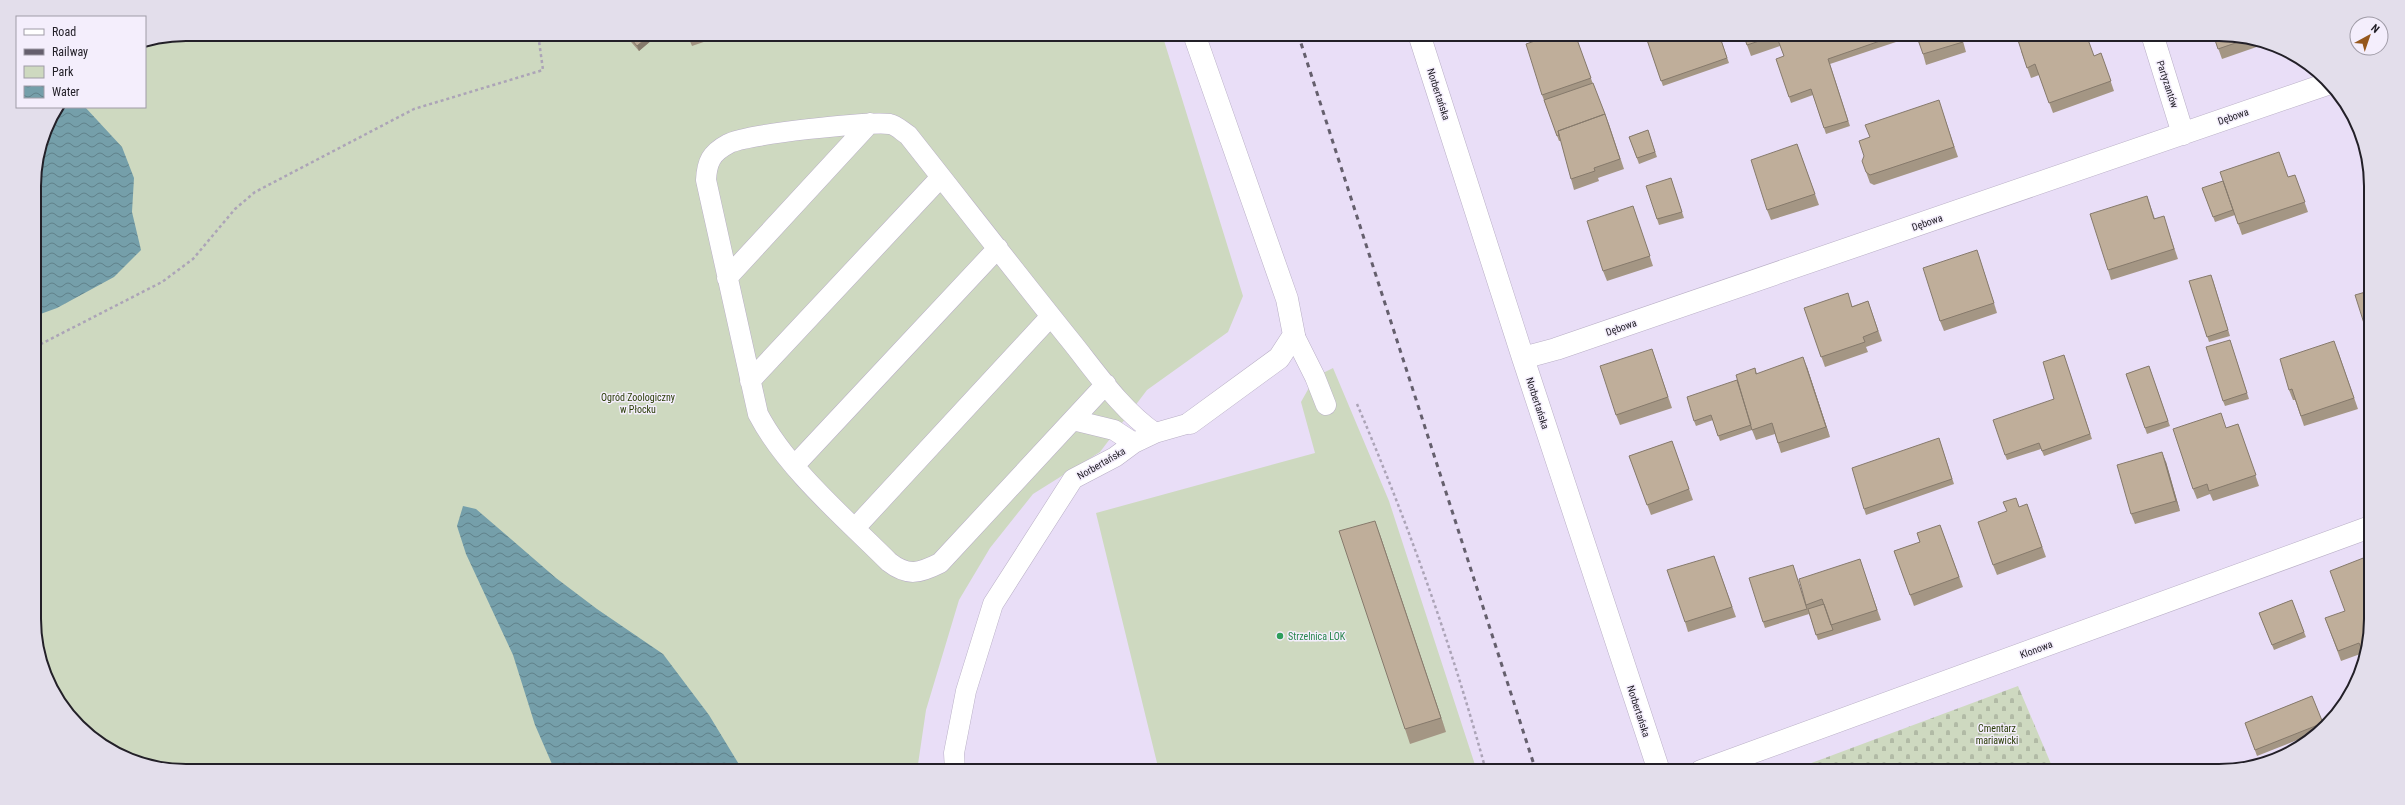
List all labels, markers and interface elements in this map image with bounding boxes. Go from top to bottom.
legend [16,16,146,108]
north arrow [2349,16,2389,56]
text: N [2368,22,2382,36]
text: Road [52,25,76,39]
text: Railway [52,45,88,59]
street label: Partyzantów [2155,59,2180,110]
text: Park [52,65,74,79]
street label: Norbertańska [1425,67,1452,122]
text: Water [52,85,80,99]
street label: Dębowa [2216,106,2250,127]
street label: Dębowa [1910,212,1944,233]
street label: Dębowa [1604,317,1638,338]
street label: Norbertańska [1524,376,1551,431]
park label: Ogród Zoologiczny w Płocku [601,392,675,415]
street label: Norbertańska [1075,445,1127,482]
marker: Strzelnica LOK [1275,631,1285,641]
place label: Strzelnica LOK [1288,631,1346,642]
street label: Klonowa [2018,638,2054,660]
street label: Norbertańska [1625,684,1652,739]
park label: Cmentarz mariawicki [1976,723,2018,746]

